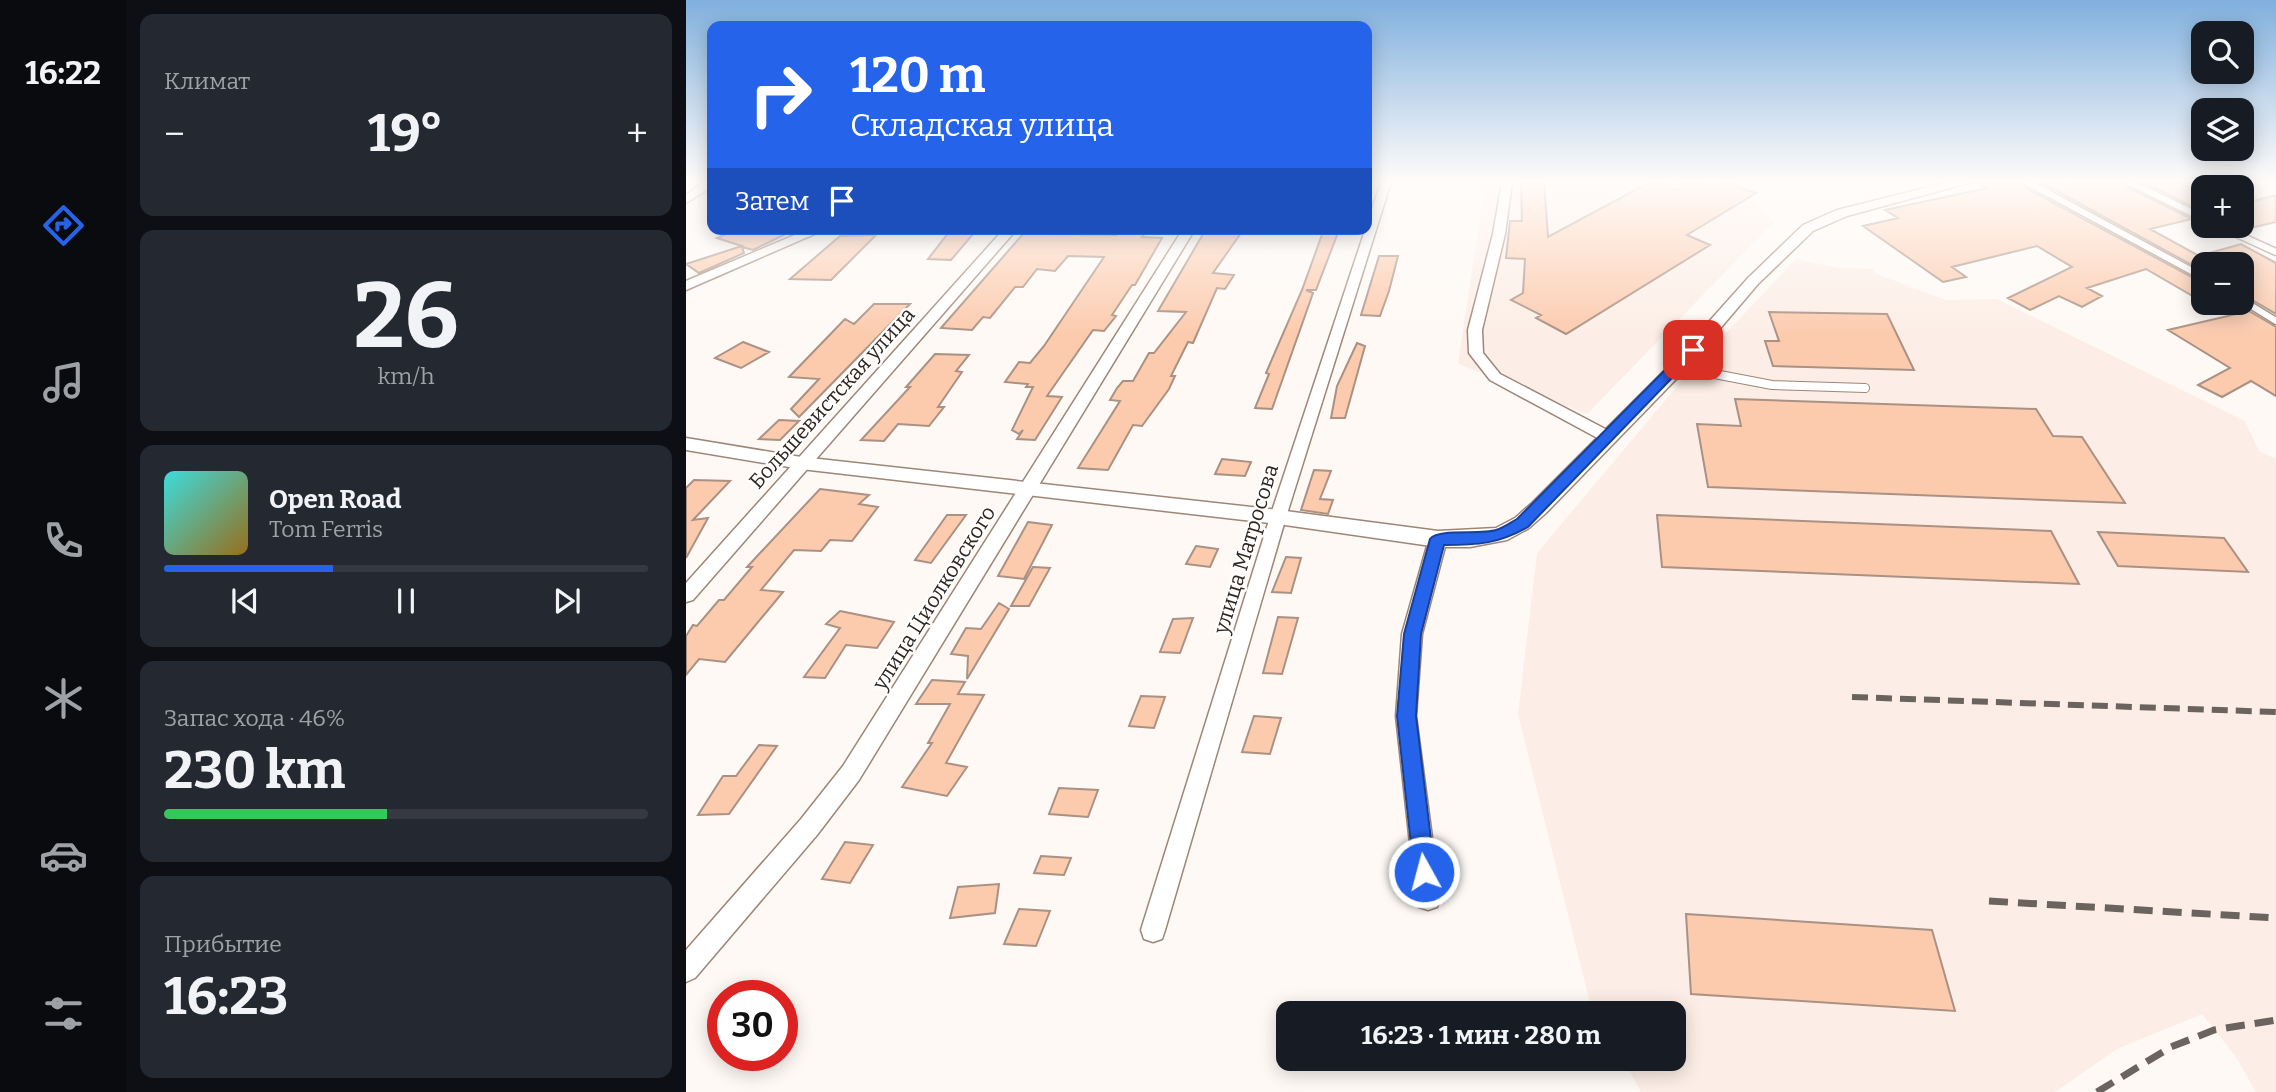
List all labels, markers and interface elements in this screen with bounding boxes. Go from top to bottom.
map controls [2191,21,2254,315]
button: search [2191,21,2254,84]
text: 120 m [850,46,985,105]
icon: right [735,49,826,140]
text: 16:22 [25,54,101,92]
text: Климат [164,67,250,95]
button: layers [2191,98,2254,161]
text: 19° [368,102,443,165]
text: Складская улица [850,106,1114,144]
text: − [164,111,185,157]
text: + [626,111,648,157]
button: + [2191,175,2254,238]
icon: arrive [823,182,861,220]
text: Затем [735,186,809,217]
icon: directions [39,201,88,250]
button: − [2191,252,2254,315]
text: 26 [353,262,459,371]
street label: Большевистская улица [744,301,921,494]
pin [1663,320,1723,380]
icon: arrive [1674,331,1712,369]
icon: music [39,358,88,407]
text: km/h [378,362,434,390]
street label: улица Матросова [1208,461,1284,638]
text: Open Road [269,484,401,515]
street label: улица Циолковского [866,501,1001,696]
text: Tom Ferris [269,515,383,543]
icon: phone [39,516,88,565]
icon: previous [226,582,264,620]
icon: pause [387,582,425,620]
icon: next [548,582,586,620]
icon: climate [39,674,88,723]
text: Запас хода · 46% [164,704,345,732]
text: 230 km [164,739,345,802]
icon: car [39,831,88,880]
position arrow [1387,835,1461,909]
text: Прибытие [164,930,282,958]
text: 16:23 [164,965,289,1028]
speed limit sign: 30 [707,980,798,1071]
icon: filters [39,989,88,1038]
text: 16:23 · 1 мин · 280 m [1361,1020,1601,1051]

